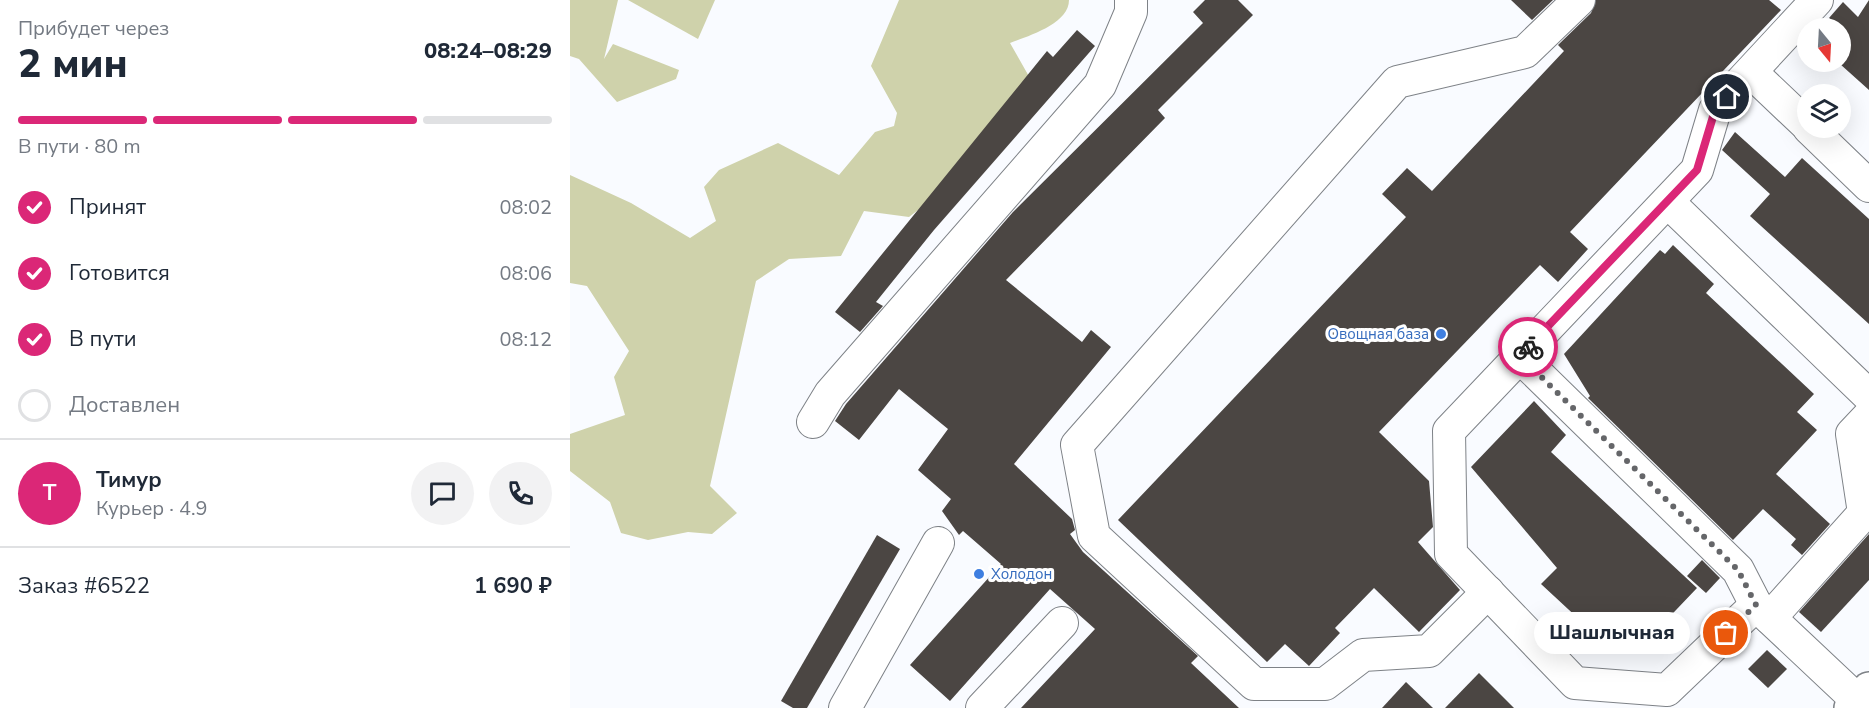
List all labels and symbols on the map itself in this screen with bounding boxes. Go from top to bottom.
north arrow [1797,18,1851,72]
pin [1701,71,1752,122]
courier [1498,317,1558,377]
place label: Овощная база [1327,324,1429,344]
marker: Овощная база [1434,327,1448,341]
place label: Холодон [991,564,1052,584]
marker: Холодон [972,567,986,581]
pin [1700,607,1751,658]
callout: Шашлычная [1534,612,1690,654]

